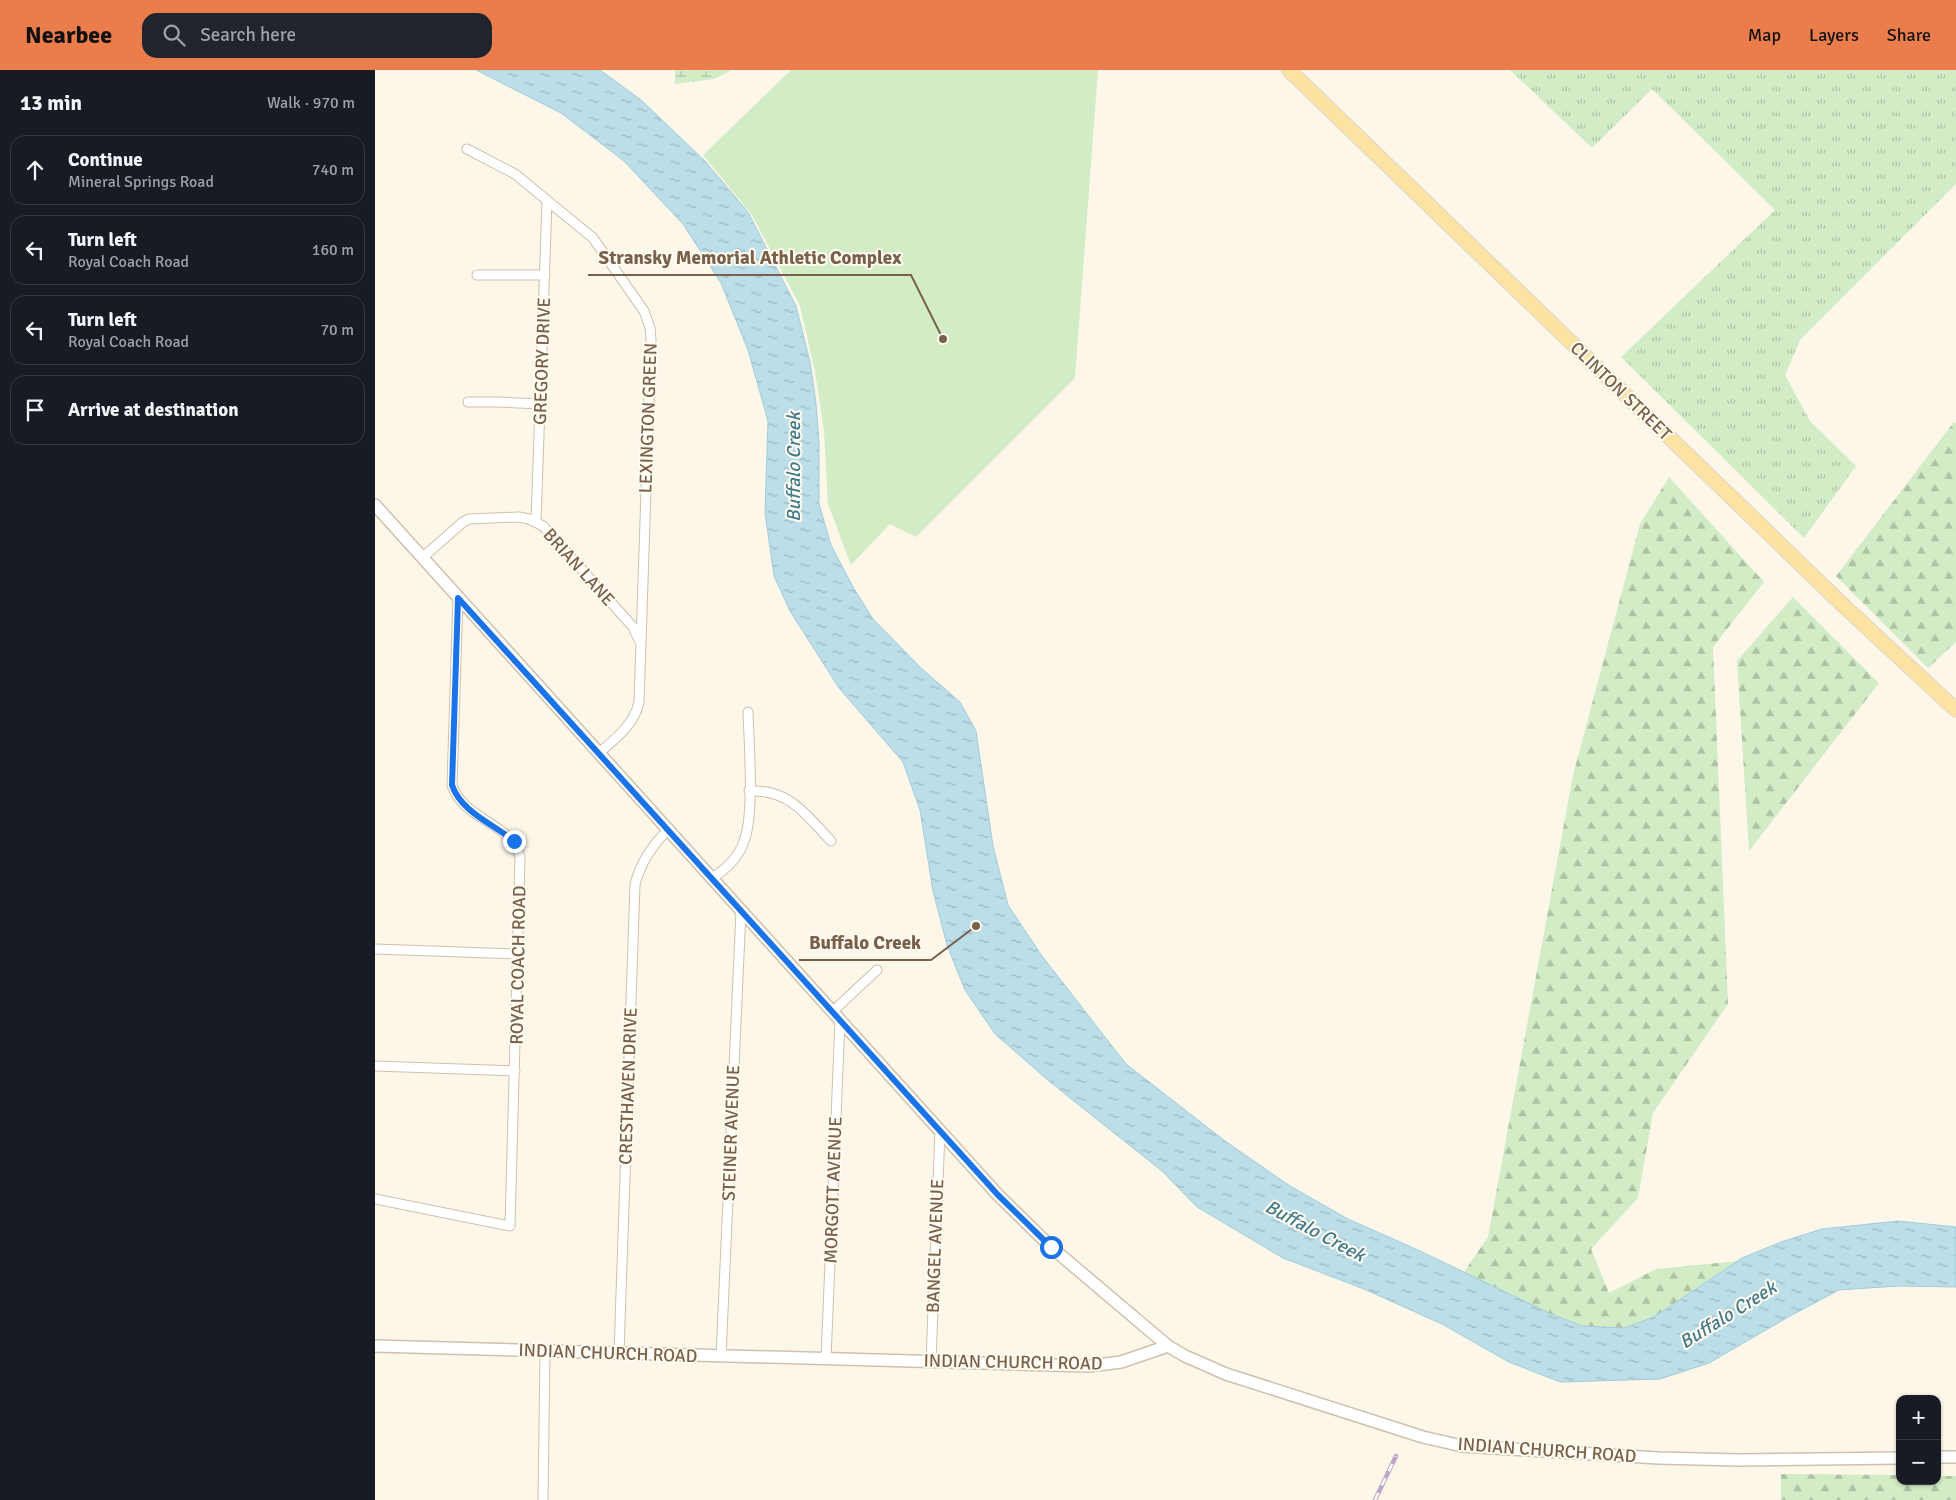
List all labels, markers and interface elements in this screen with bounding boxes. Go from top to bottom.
search box [142,13,492,58]
text: Nearbee [25,20,112,50]
icon: search [160,21,188,49]
text: Search here [200,23,296,47]
text: Map [1748,24,1781,46]
text: Layers [1809,24,1859,46]
text: Share [1887,24,1931,46]
text: 13 min [20,90,82,116]
text: Walk · 970 m [267,93,355,113]
text: Continue [68,148,143,172]
icon: ahead [21,156,49,184]
text: 740 m [312,160,354,180]
text: Mineral Springs Road [68,172,214,192]
text: Turn left [68,228,137,252]
icon: left [21,236,49,264]
text: 160 m [312,240,354,260]
callout: Stransky Memorial Athletic Complex [588,241,911,275]
text: Stransky Memorial Athletic Complex [599,246,902,270]
text: Royal Coach Road [68,252,189,272]
street label: GREGORY DRIVE [529,297,555,425]
text: Turn left [68,308,137,332]
icon: left [21,316,49,344]
text: 70 m [320,320,354,340]
text: Royal Coach Road [68,332,189,352]
street label: CLINTON STREET [1566,337,1676,445]
street label: LEXINGTON GREEN [634,342,662,494]
icon: arrive [21,396,49,424]
text: Arrive at destination [68,398,239,422]
water label: Buffalo Creek [782,411,806,522]
street label: BRIAN LANE [538,524,620,610]
route end [503,830,526,853]
street label: ROYAL COACH ROAD [506,885,530,1045]
callout: Buffalo Creek [799,926,931,960]
text: Buffalo Creek [809,931,921,955]
street label: CRESTHAVEN DRIVE [614,1007,642,1165]
street label: STEINER AVENUE [718,1065,744,1201]
street label: MORGOTT AVENUE [819,1116,847,1264]
street label: BANGEL AVENUE [922,1179,948,1313]
water label: Buffalo Creek [1261,1195,1370,1268]
route start [1040,1236,1063,1259]
water label: Buffalo Creek [1675,1275,1782,1354]
street label: INDIAN CHURCH ROAD [518,1339,698,1367]
street label: INDIAN CHURCH ROAD [923,1349,1103,1375]
map controls [1896,1395,1941,1485]
button: + [1896,1395,1941,1440]
street label: INDIAN CHURCH ROAD [1457,1433,1637,1467]
button: − [1896,1440,1941,1485]

